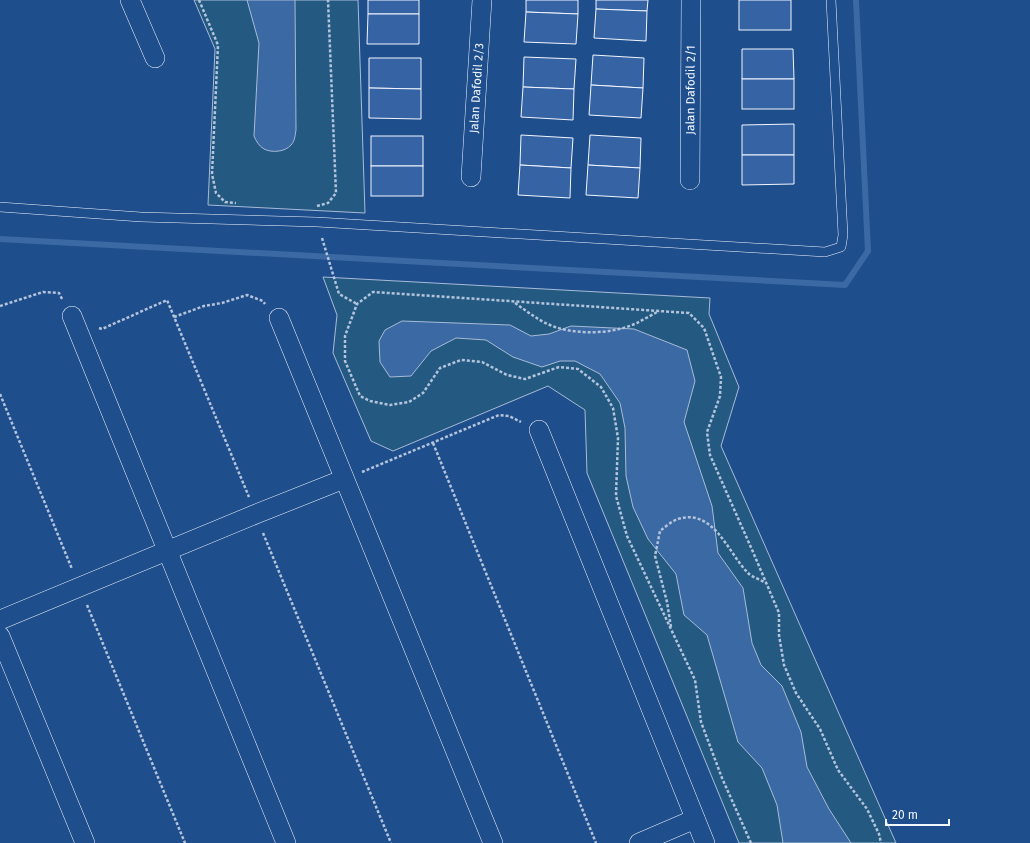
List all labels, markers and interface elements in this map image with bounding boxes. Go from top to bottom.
street label: Jalan Dafodil 2/3 [467,43,486,134]
street label: Jalan Dafodil 2/1 [683,45,698,135]
scale bar [886,801,949,827]
text: 20 m [892,808,918,822]

